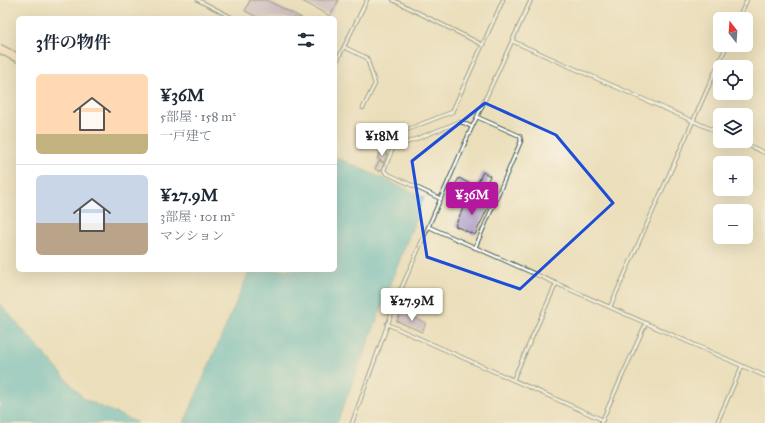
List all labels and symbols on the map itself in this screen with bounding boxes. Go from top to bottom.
north arrow [713,12,753,52]
pin: ¥18M [358,123,406,157]
pin: ¥36M [448,182,496,216]
pin: ¥27.9M [379,288,445,322]

